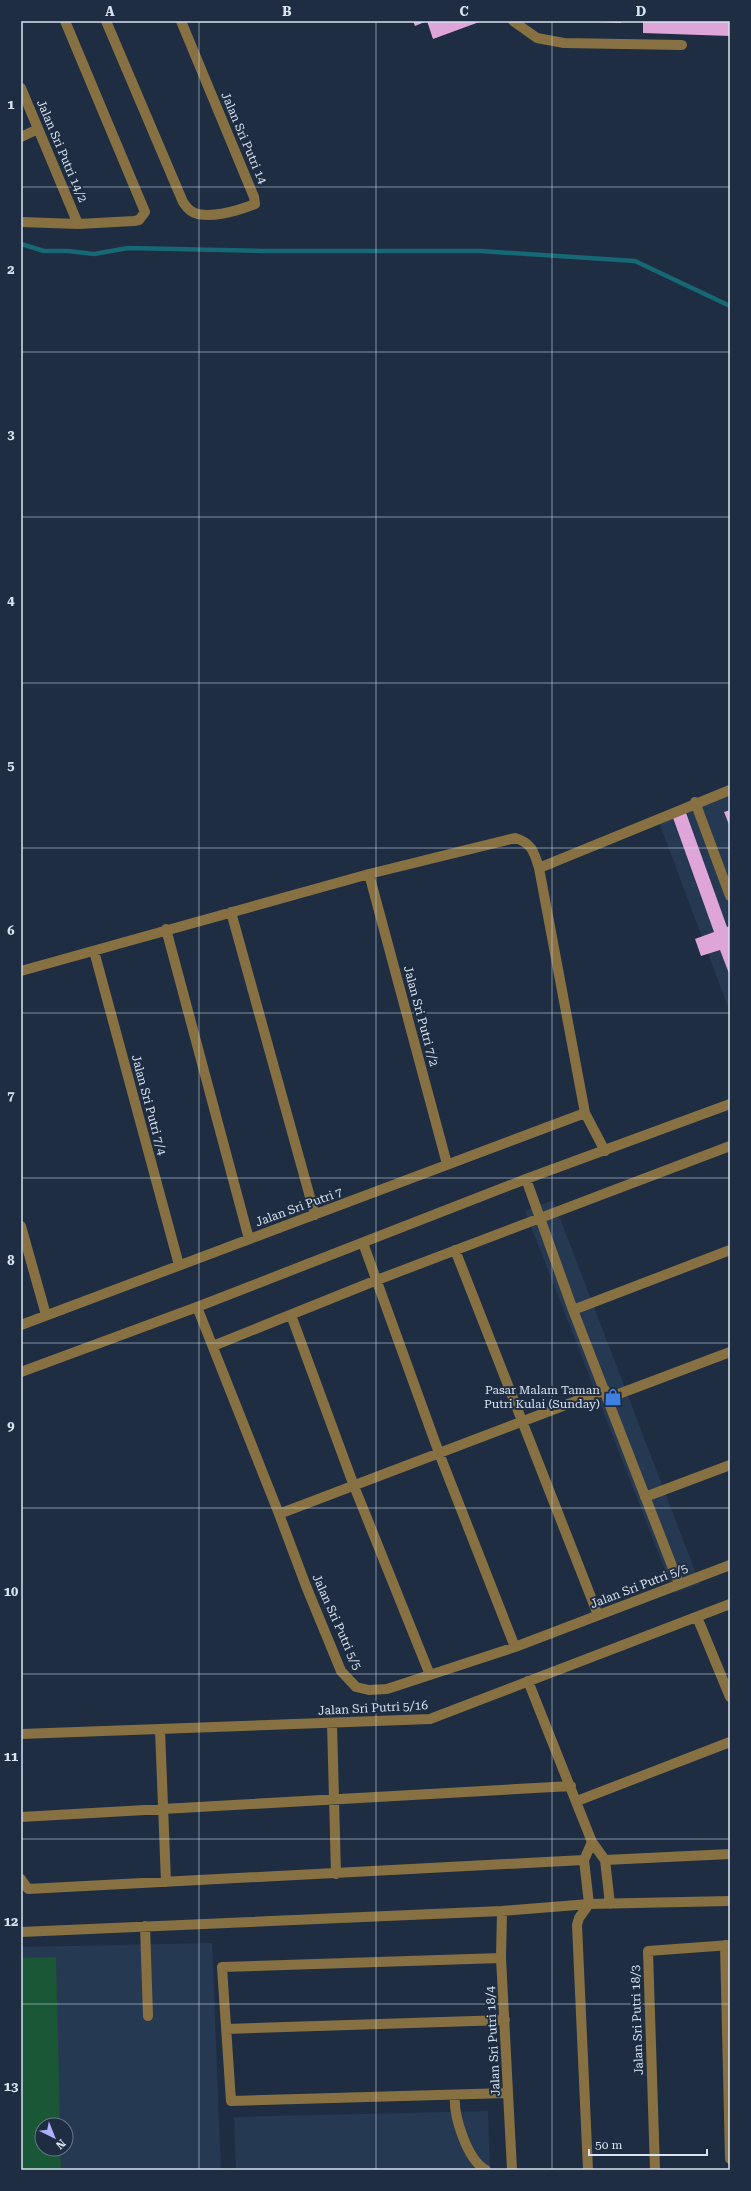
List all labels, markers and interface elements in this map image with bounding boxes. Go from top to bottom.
text: A [105,4,115,19]
text: B [282,4,292,19]
text: C [459,4,469,19]
text: D [636,4,646,19]
street label: Jalan Sri Putri 14 [218,90,270,186]
text: 1 [7,97,15,112]
street label: Jalan Sri Putri 14/2 [34,98,90,205]
text: 2 [7,262,15,277]
text: 3 [7,427,15,442]
text: 4 [7,593,15,608]
text: 5 [7,758,15,773]
text: 6 [7,923,15,938]
street label: Jalan Sri Putri 7/2 [401,964,441,1068]
street label: Jalan Sri Putri 7/4 [129,1053,169,1157]
text: 7 [7,1088,15,1103]
street label: Jalan Sri Putri 7 [254,1185,345,1229]
text: 8 [7,1253,15,1268]
place label: Pasar Malam Taman Putri Kulai (Sunday) [484,1383,600,1411]
shop icon: Pasar Malam Taman Putri Kulai (Sunday) [603,1387,623,1407]
text: 9 [7,1418,15,1433]
street label: Jalan Sri Putri 5/5 [588,1561,690,1611]
street label: Jalan Sri Putri 5/5 [310,1572,365,1672]
text: 10 [4,1584,18,1599]
street label: Jalan Sri Putri 5/16 [318,1698,429,1718]
text: 11 [4,1749,18,1764]
text: 12 [4,1914,18,1929]
street label: Jalan Sri Putri 18/3 [628,1964,646,2075]
street label: Jalan Sri Putri 18/4 [483,1985,503,2096]
text: 13 [4,2079,18,2094]
north arrow [34,2117,74,2157]
scale bar [589,2131,707,2157]
text: N [53,2136,68,2152]
text: 50 m [595,2138,622,2152]

